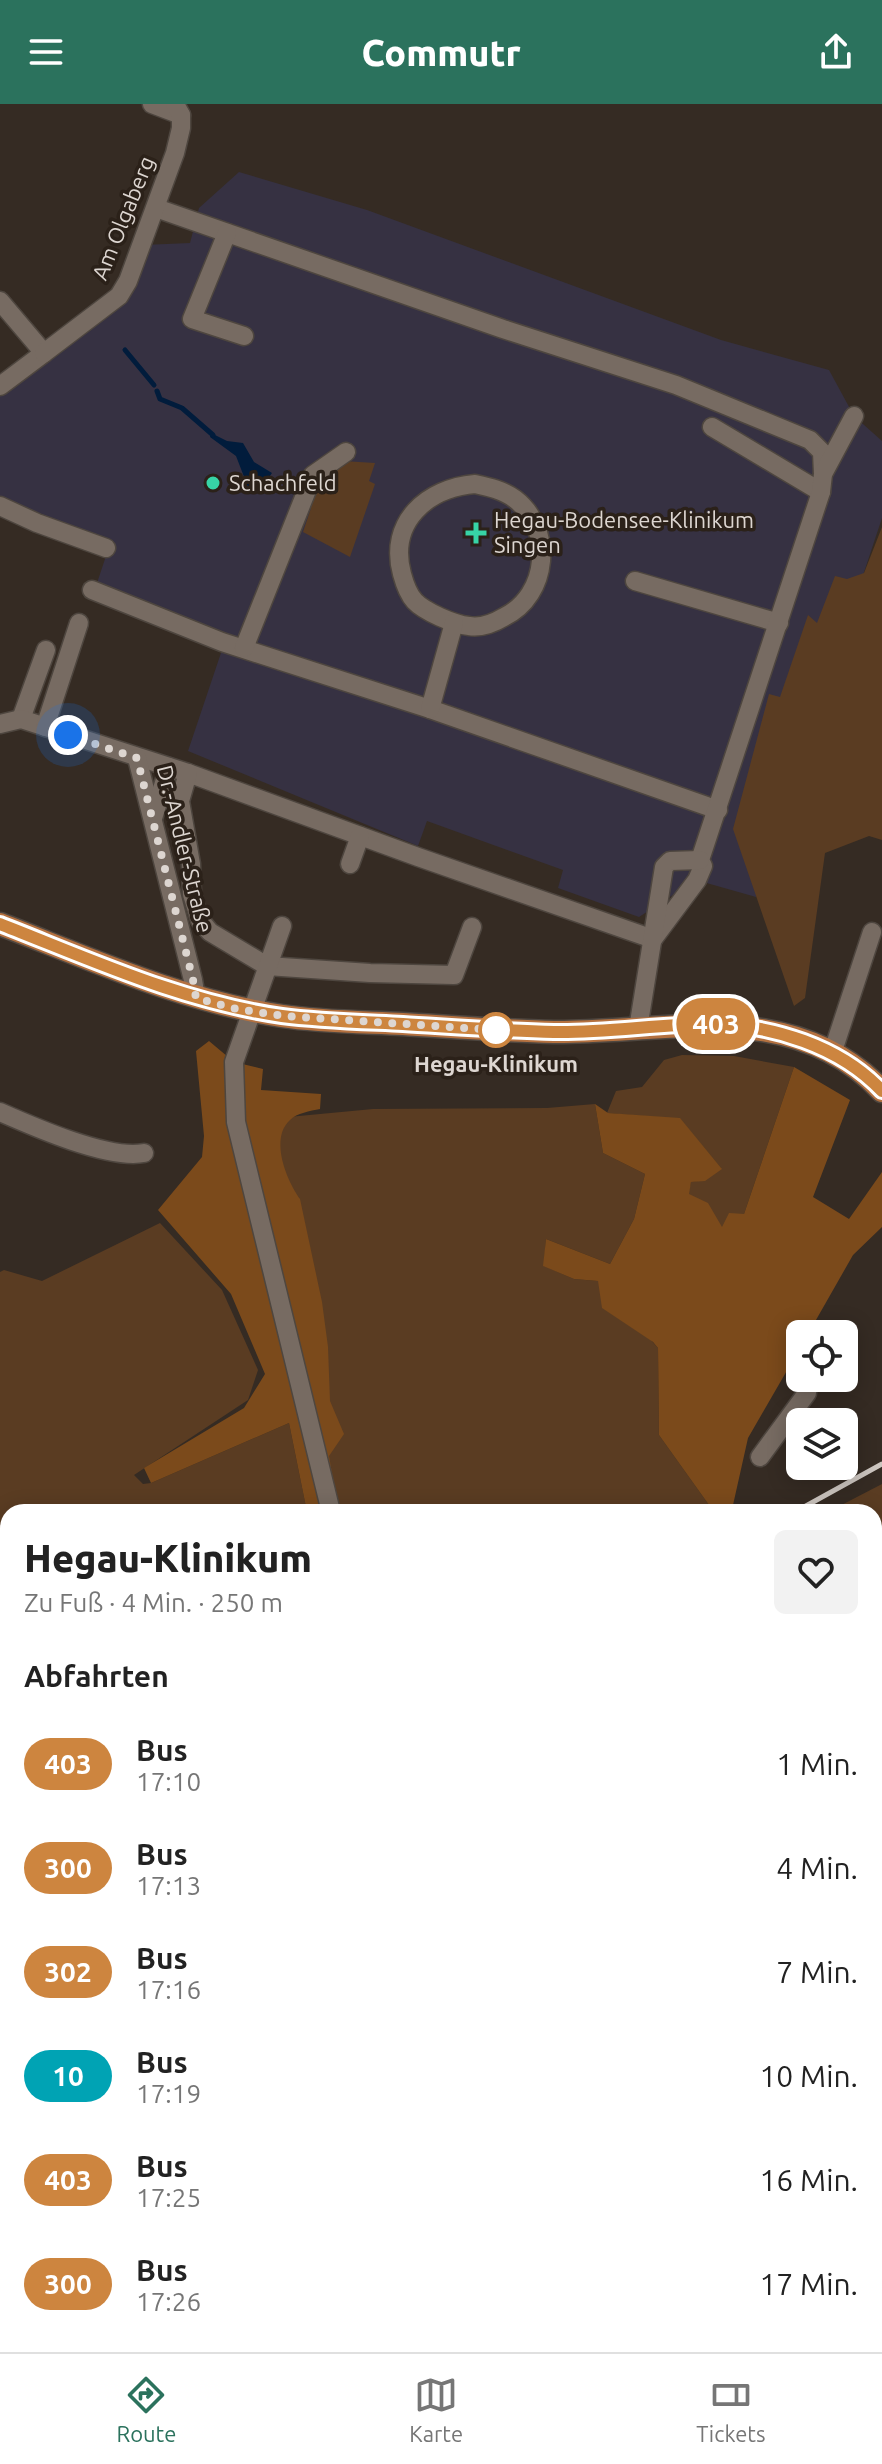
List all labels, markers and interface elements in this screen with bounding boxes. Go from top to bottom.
icon: menu [24,30,68,74]
icon: share [814,30,858,74]
text: Commutr [361,32,521,73]
street label: Am Olgaberg [86,152,159,283]
place label: Schachfeld [229,470,337,495]
marker: Schachfeld [204,474,222,492]
place label: Hegau-Bodensee-Klinikum Singen [494,507,754,557]
marker: Hegau-Bodensee-Klinikum Singen [465,522,487,544]
your location [48,715,88,755]
street label: Dr.-Andler-Straße [153,763,218,935]
line badge: 403 [670,998,762,1050]
text: 403 [692,1008,740,1039]
marker: Hegau-Klinikum [479,1013,513,1047]
place label: Hegau-Klinikum [414,1051,578,1076]
map controls [786,1320,858,1480]
button: locate [786,1320,858,1392]
button: layers [786,1408,858,1480]
button: heart [774,1530,858,1614]
text: Hegau-Klinikum [24,1537,312,1579]
text: Zu Fuß · 4 Min. · 250 m [24,1588,283,1617]
text: Abfahrten [24,1659,169,1693]
text: Bus [136,1733,188,1767]
text: 1 Min. [776,1747,858,1781]
text: 403 [44,1748,92,1779]
text: 17:10 [136,1767,201,1796]
text: Bus [136,1837,188,1871]
text: 4 Min. [776,1851,858,1885]
text: 300 [44,1852,92,1883]
text: 17:13 [136,1871,201,1900]
text: Bus [136,1941,188,1975]
text: 7 Min. [776,1955,858,1989]
text: 302 [44,1956,92,1987]
text: 17:16 [136,1975,201,2004]
text: Bus [136,2045,188,2079]
text: 10 Min. [759,2059,858,2093]
text: 10 [52,2060,84,2091]
text: 17:19 [136,2079,201,2108]
text: Bus [136,2149,188,2183]
text: 16 Min. [759,2163,858,2197]
text: 403 [44,2164,92,2195]
text: 17:25 [136,2183,201,2212]
text: Bus [136,2253,188,2287]
text: 17 Min. [759,2267,858,2301]
text: 300 [44,2268,92,2299]
text: 17:26 [136,2287,201,2316]
tab: Route [117,2373,176,2446]
tab: Karte [409,2373,463,2446]
tab: Tickets [696,2373,766,2446]

